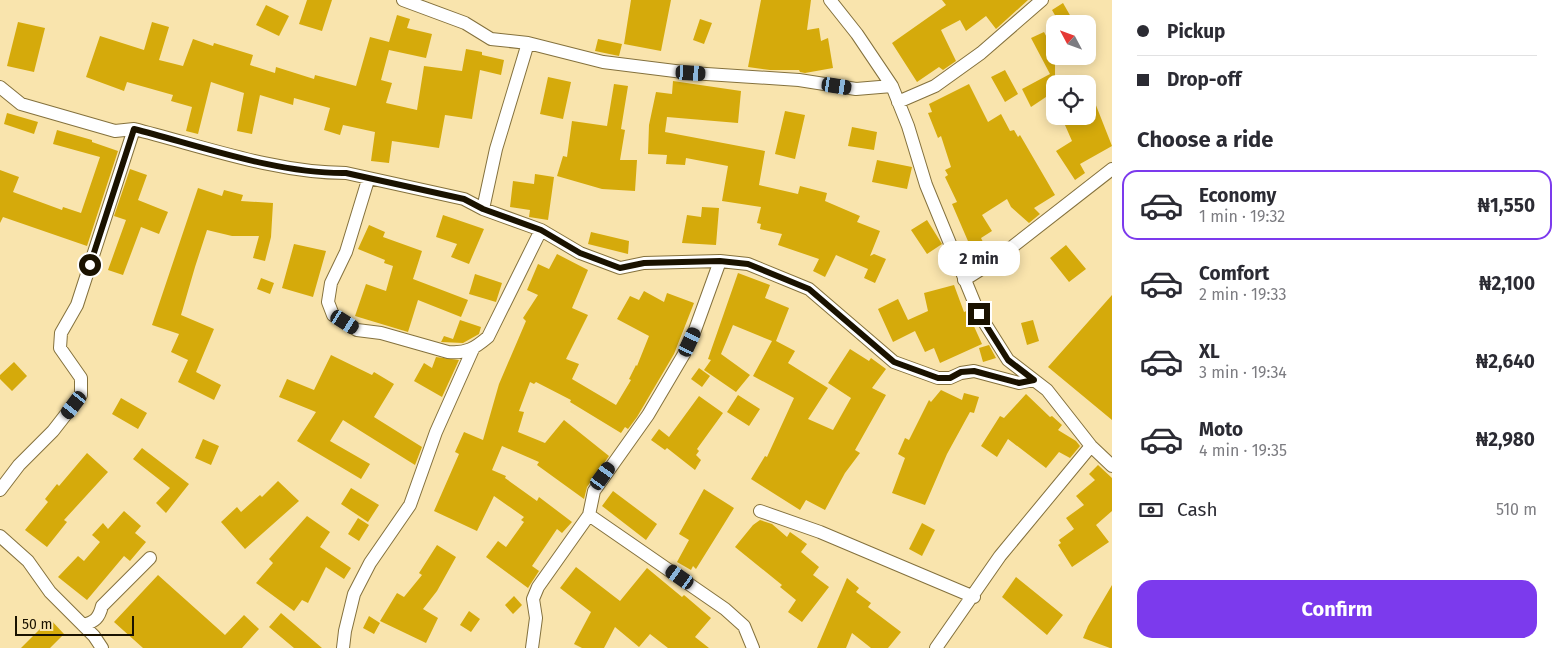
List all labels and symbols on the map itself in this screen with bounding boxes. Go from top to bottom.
north arrow [1046,15,1096,65]
car [675,65,706,81]
car [821,76,852,96]
callout: 2 min [938,242,1020,276]
route start [79,254,101,276]
route end [968,303,990,325]
car [328,308,361,336]
car [676,325,703,359]
car [58,389,89,421]
car [588,459,617,493]
car [663,562,696,592]
scale bar [15,613,134,636]

